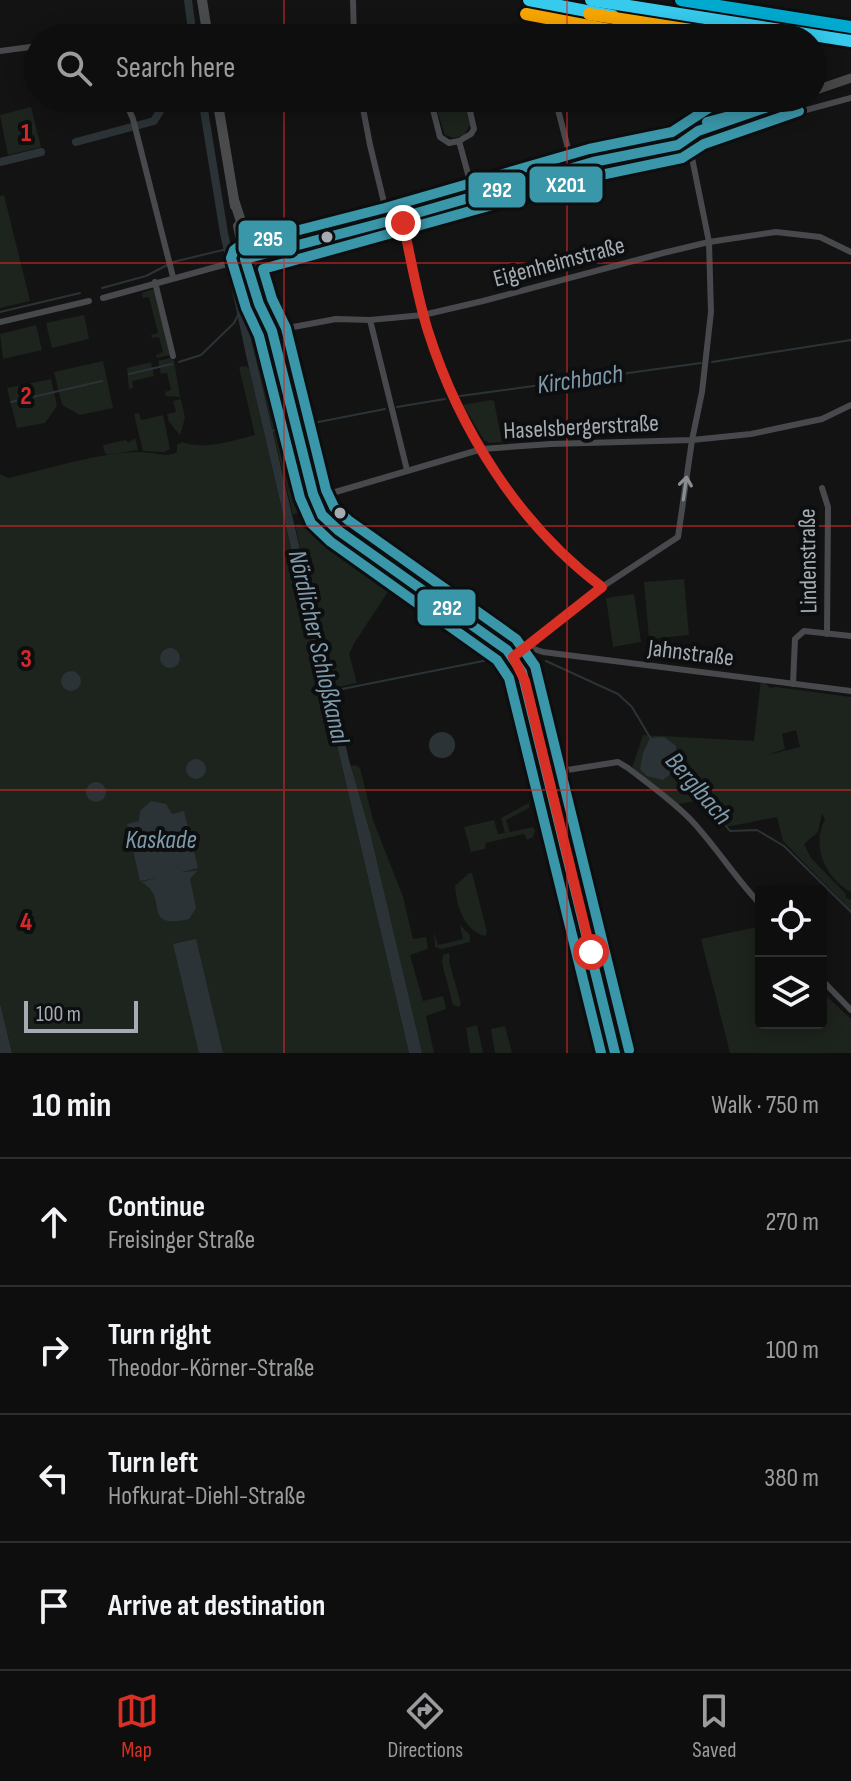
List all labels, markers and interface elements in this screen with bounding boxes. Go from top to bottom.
search box [24,24,827,112]
icon: search [52,46,96,90]
text: Search here [116,50,235,86]
text: 1 [21,118,31,149]
line badge: X201 [528,165,604,204]
line badge: 292 [467,171,527,209]
text: X201 [545,172,586,199]
text: 292 [482,177,512,204]
route end [385,205,421,241]
line badge: 295 [237,219,298,257]
text: 295 [253,226,283,253]
unlabelled marker [319,229,335,245]
street label: Eigenheimstraße [490,231,628,293]
water label: Kirchbach [535,359,625,401]
text: 2 [20,381,32,412]
street label: Haselsbergerstraße [502,408,660,446]
one-way arrow [678,476,693,501]
unlabelled marker [332,505,348,521]
street label: Lindenstraße [793,508,823,614]
water label: Nördlicher Schloßkanal [281,547,356,748]
line badge: 292 [416,588,477,627]
text: 292 [432,595,462,622]
street label: Jahnstraße [645,633,736,673]
text: 3 [20,644,32,675]
water label: Berglbach [658,746,738,832]
water label: Kaskade [125,825,197,856]
map controls [755,885,827,1029]
button: locate [755,885,827,957]
text: 4 [20,907,32,938]
route start [573,934,609,970]
button: layers [755,957,827,1029]
scale bar [24,997,138,1033]
text: 100 m [36,1001,81,1028]
text: 10 min [32,1085,111,1126]
text: Walk · 750 m [711,1090,819,1121]
text: Continue [108,1189,205,1225]
icon: ahead [32,1200,76,1244]
text: 270 m [766,1207,819,1238]
text: Freisinger Straße [108,1225,255,1256]
text: Turn right [108,1317,211,1353]
icon: right [32,1328,76,1372]
text: 100 m [766,1335,819,1366]
text: Theodor-Körner-Straße [108,1353,315,1384]
text: Turn left [108,1445,198,1481]
icon: left [32,1456,76,1500]
text: 380 m [764,1463,819,1494]
text: Hofkurat-Diehl-Straße [108,1481,306,1512]
icon: arrive [32,1584,76,1628]
text: Arrive at destination [108,1588,325,1624]
tab: Map [115,1689,159,1764]
tab: Directions [388,1689,463,1764]
tab: Saved [692,1689,736,1764]

